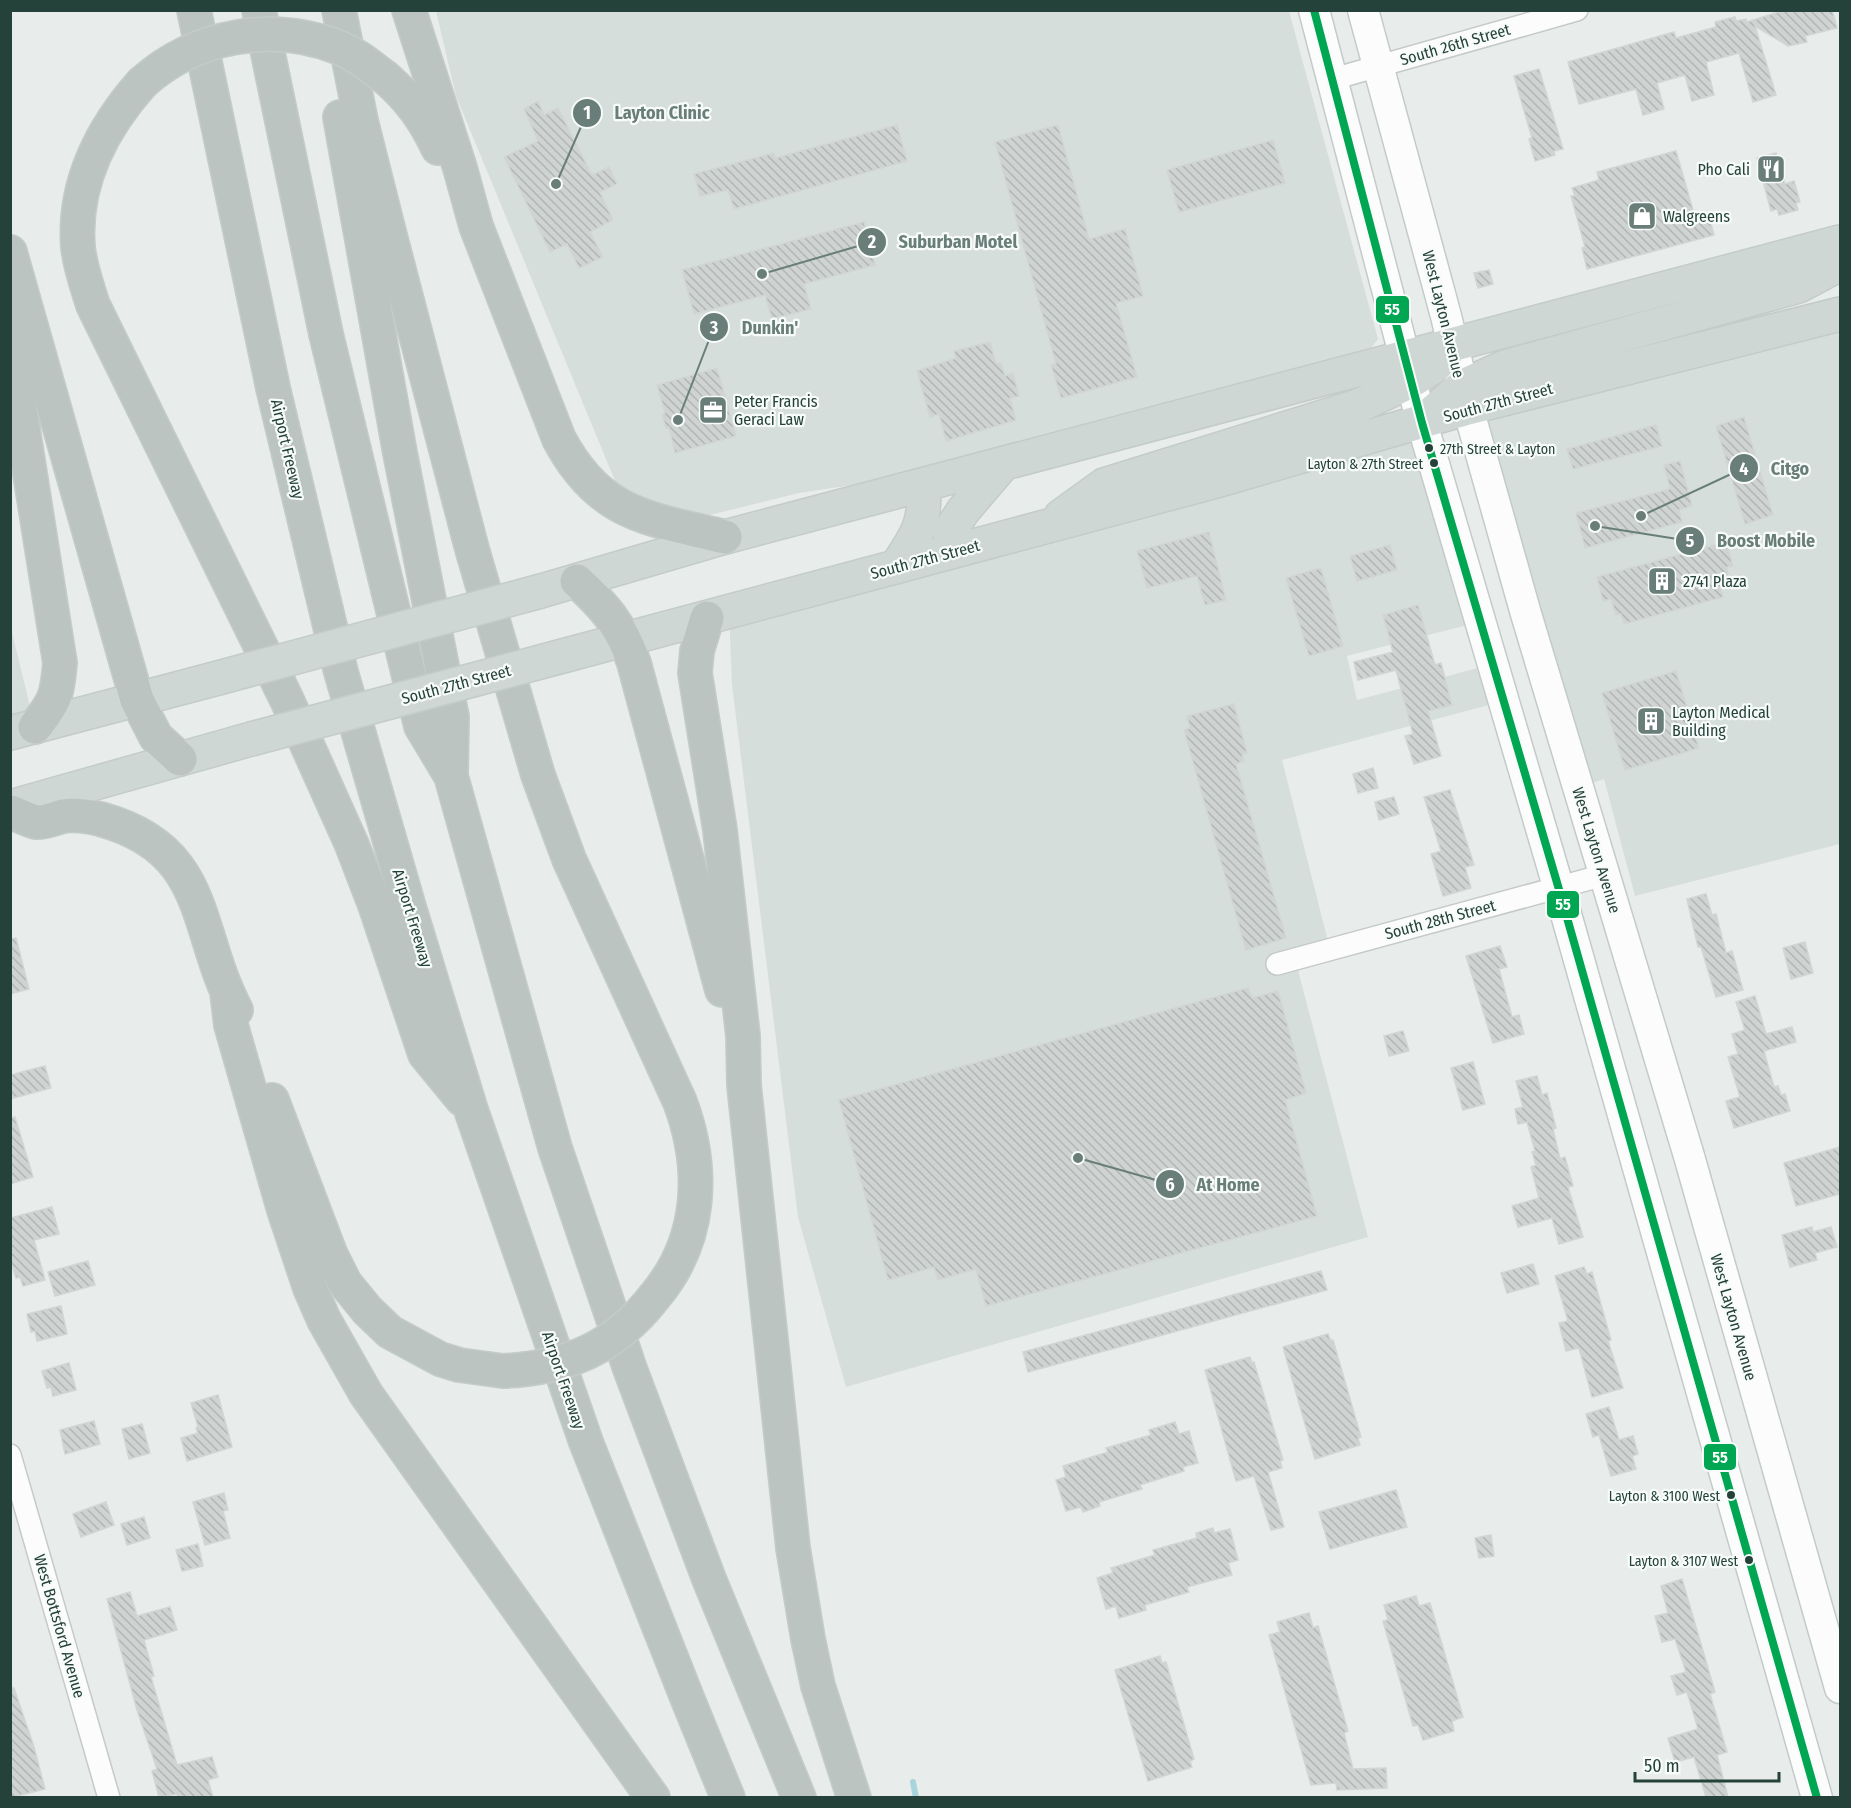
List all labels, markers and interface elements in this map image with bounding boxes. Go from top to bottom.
street label: South 26th Street [1398,19,1513,69]
callout: Layton Clinic [572,95,721,131]
text: 1 [583,102,591,124]
text: Layton Clinic [614,102,710,124]
restaurant icon: Pho Cali [1755,153,1787,185]
place label: Pho Cali [1697,160,1750,179]
shop icon: Walgreens [1626,200,1658,232]
place label: Walgreens [1663,207,1730,226]
callout: Suburban Motel [857,224,1029,260]
text: 2 [867,231,876,253]
text: Suburban Motel [899,231,1017,253]
street label: West Layton Avenue [1418,248,1469,380]
line badge: 55 [1375,295,1410,324]
text: 55 [1384,300,1400,319]
callout: Dunkin' [699,309,810,345]
text: 3 [709,317,719,339]
text: Dunkin' [742,317,798,339]
street label: South 27th Street [1441,379,1556,426]
place label: Peter Francis Geraci Law [734,392,818,429]
office icon: Peter Francis Geraci Law [697,394,729,426]
street label: Airport Freeway [267,397,308,502]
place label: 27th Street & Layton [1440,441,1555,458]
marker: 27th Street & Layton [1423,442,1435,454]
callout: Citgo [1729,450,1821,486]
place label: Layton & 27th Street [1308,456,1423,473]
marker: Layton & 27th Street [1428,457,1440,469]
text: 4 [1739,458,1749,480]
text: Citgo [1771,458,1810,480]
callout: Boost Mobile [1675,523,1827,559]
text: 5 [1686,530,1695,552]
text: Boost Mobile [1717,530,1815,552]
street label: South 27th Street [868,536,983,583]
building icon: 2741 Plaza [1646,565,1678,597]
place label: 2741 Plaza [1683,572,1747,591]
street label: South 27th Street [399,661,514,708]
place label: Layton Medical Building [1672,703,1770,740]
building icon: Layton Medical Building [1635,705,1667,737]
street label: West Layton Avenue [1568,785,1625,916]
street label: Airport Freeway [389,867,437,970]
line badge: 55 [1546,890,1580,919]
street label: South 28th Street [1383,895,1498,943]
text: 55 [1555,895,1571,914]
callout: At Home [1155,1166,1272,1202]
text: 6 [1165,1174,1175,1196]
text: At Home [1195,1174,1260,1196]
street label: West Layton Avenue [1706,1252,1761,1383]
street label: Airport Freeway [538,1329,589,1432]
line badge: 55 [1703,1443,1737,1471]
text: 55 [1712,1448,1728,1467]
place label: Layton & 3100 West [1609,1488,1720,1505]
marker: Layton & 3100 West [1725,1489,1737,1501]
street label: West Bottsford Avenue [30,1552,89,1700]
place label: Layton & 3107 West [1629,1553,1738,1570]
marker: Layton & 3107 West [1743,1554,1755,1566]
scale bar [1635,1745,1779,1783]
text: 50 m [1644,1755,1680,1777]

